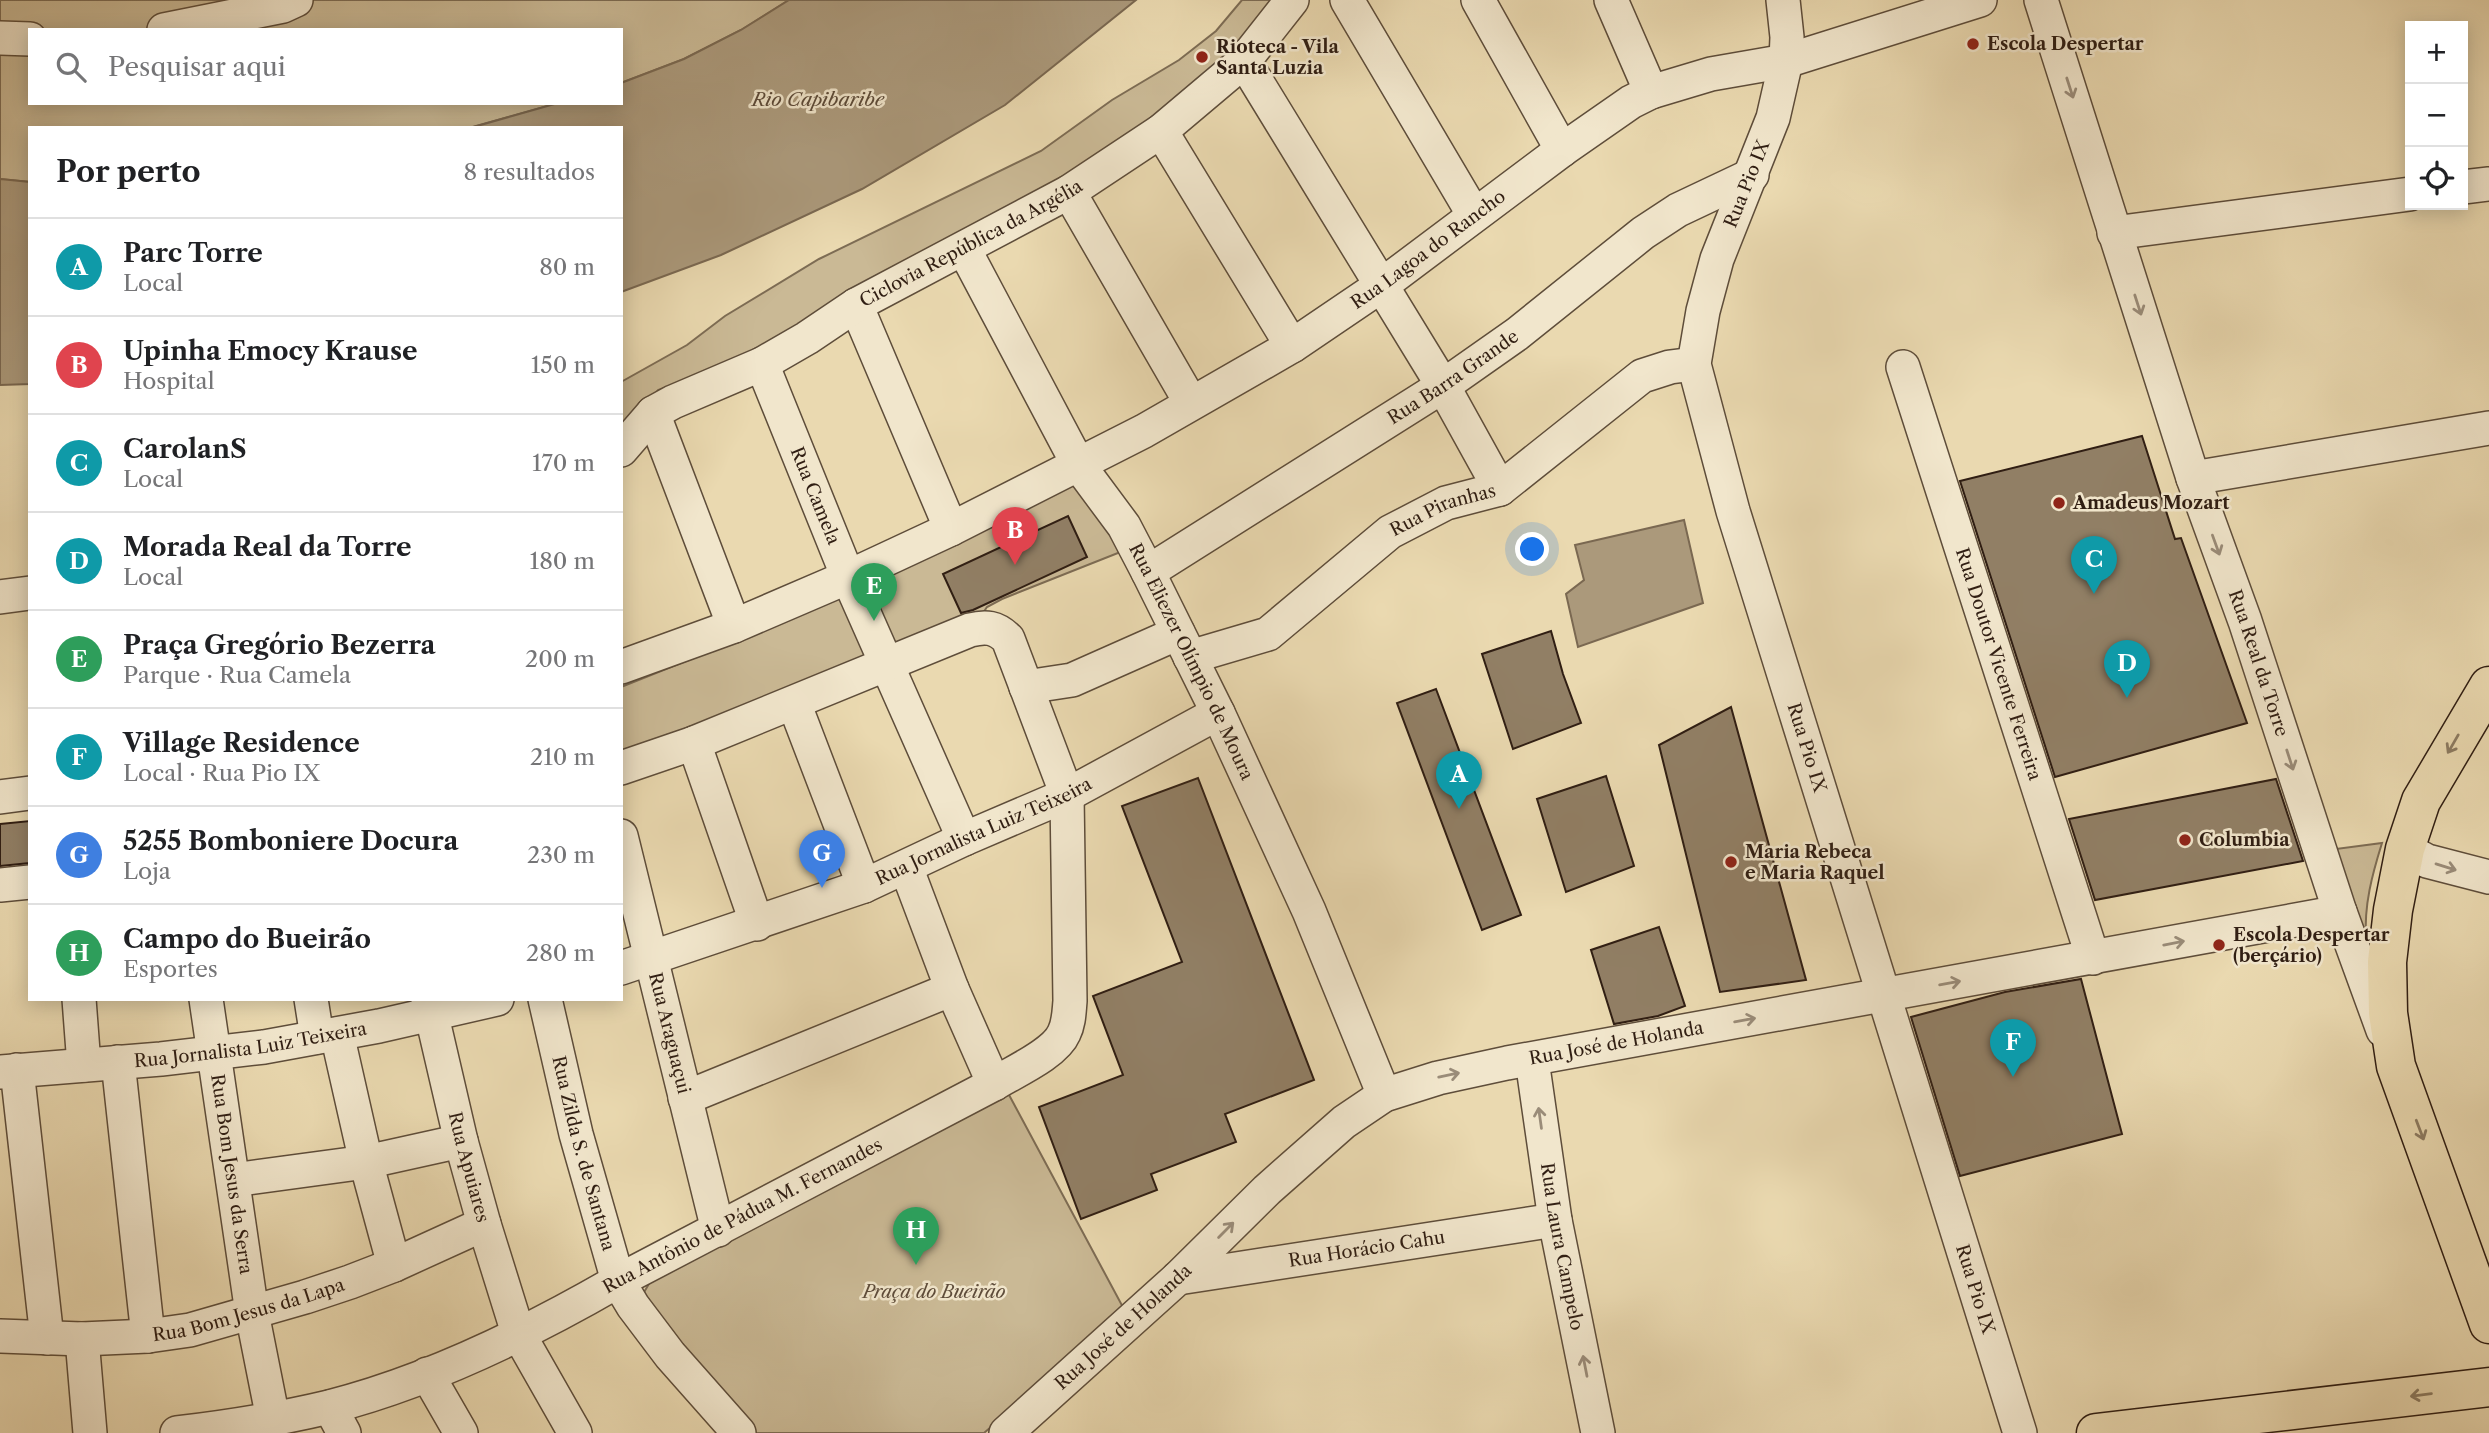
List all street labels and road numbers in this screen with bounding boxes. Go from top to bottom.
street label: Rua Pio IX [1719,136,1775,231]
street label: Ciclovia República da Argélia [856,175,1087,312]
street label: Rua Lagoa do Rancho [1347,185,1510,314]
street label: Rua Barra Grande [1383,325,1523,429]
street label: Rua Camela [786,444,845,548]
street label: Rua Piranhas [1386,480,1498,541]
street label: Rua Eliezer Olímpio de Moura [1124,540,1258,784]
street label: Rua Doutor Vicente Ferreira [1951,545,2046,784]
street label: Rua Real da Torre [2224,587,2293,740]
street label: Rua Pio IX [1782,700,1831,796]
street label: Rua Jornalista Luiz Teixeira [872,772,1096,890]
street label: Rua Araguaçui [644,970,695,1097]
street label: Rua Jornalista Luiz Teixeira [133,1017,369,1072]
street label: Rua José de Holanda [1527,1017,1706,1070]
street label: Rua Zilda S. de Santana [547,1054,620,1254]
street label: Rua Bom Jesus da Serra [206,1073,257,1276]
street label: Rua Apuiares [444,1110,494,1225]
street label: Rua Antônio de Pádua M. Fernandes [599,1133,886,1298]
street label: Rua Laura Campelo [1536,1161,1588,1332]
street label: Rua Horácio Cahu [1287,1226,1447,1272]
street label: Rua Pio IX [1951,1242,2000,1337]
street label: Rua José de Holanda [1050,1259,1197,1395]
street label: Rua Bom Jesus da Lapa [151,1273,348,1346]

